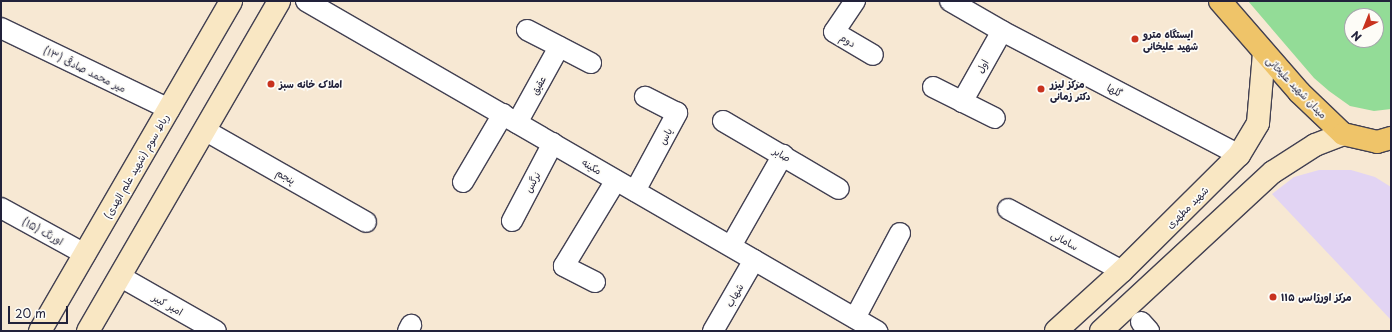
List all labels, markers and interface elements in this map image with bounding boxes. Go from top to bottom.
north arrow [1344,8,1384,48]
place label: ایستگاه مترو شهید علیخانی [1143,27,1198,50]
text: N [1347,27,1365,46]
street label: دوم [838,31,858,49]
marker: ایستگاه مترو شهید علیخانی [1130,34,1140,44]
street label: میر محمد صادقی (۱۳) [42,44,128,94]
street label: میدان شهید علیخانی [1264,53,1330,121]
street label: اول [973,57,991,75]
street label: عقیق [528,73,548,97]
place label: مرکز لیزر دکتر زمانی [1050,77,1090,100]
place label: املاک خانه سبز [279,78,342,90]
marker: املاک خانه سبز [266,79,276,89]
street label: گلها [1105,81,1125,99]
marker: مرکز لیزر دکتر زمانی [1035,83,1047,95]
street label: رباط سوم (شهید علم الهدی) [101,112,171,220]
street label: یاس [656,126,674,146]
street label: صابر [771,144,793,164]
street label: مکینه [580,156,604,176]
street label: پنجم [274,166,298,186]
street label: نرگس [522,170,542,194]
street label: شهید مطهری [1164,184,1210,230]
street label: اورنگ (۱۵) [20,215,66,247]
street label: سامانی [1049,228,1081,252]
street label: شهاب [723,281,745,309]
street label: امیر کبیر [151,291,185,317]
place label: مرکز اورژانس ۱۱۵ [1281,291,1352,303]
marker: مرکز اورژانس ۱۱۵ [1268,292,1278,302]
scale bar [10,298,70,324]
text: 20 m [15,304,46,322]

